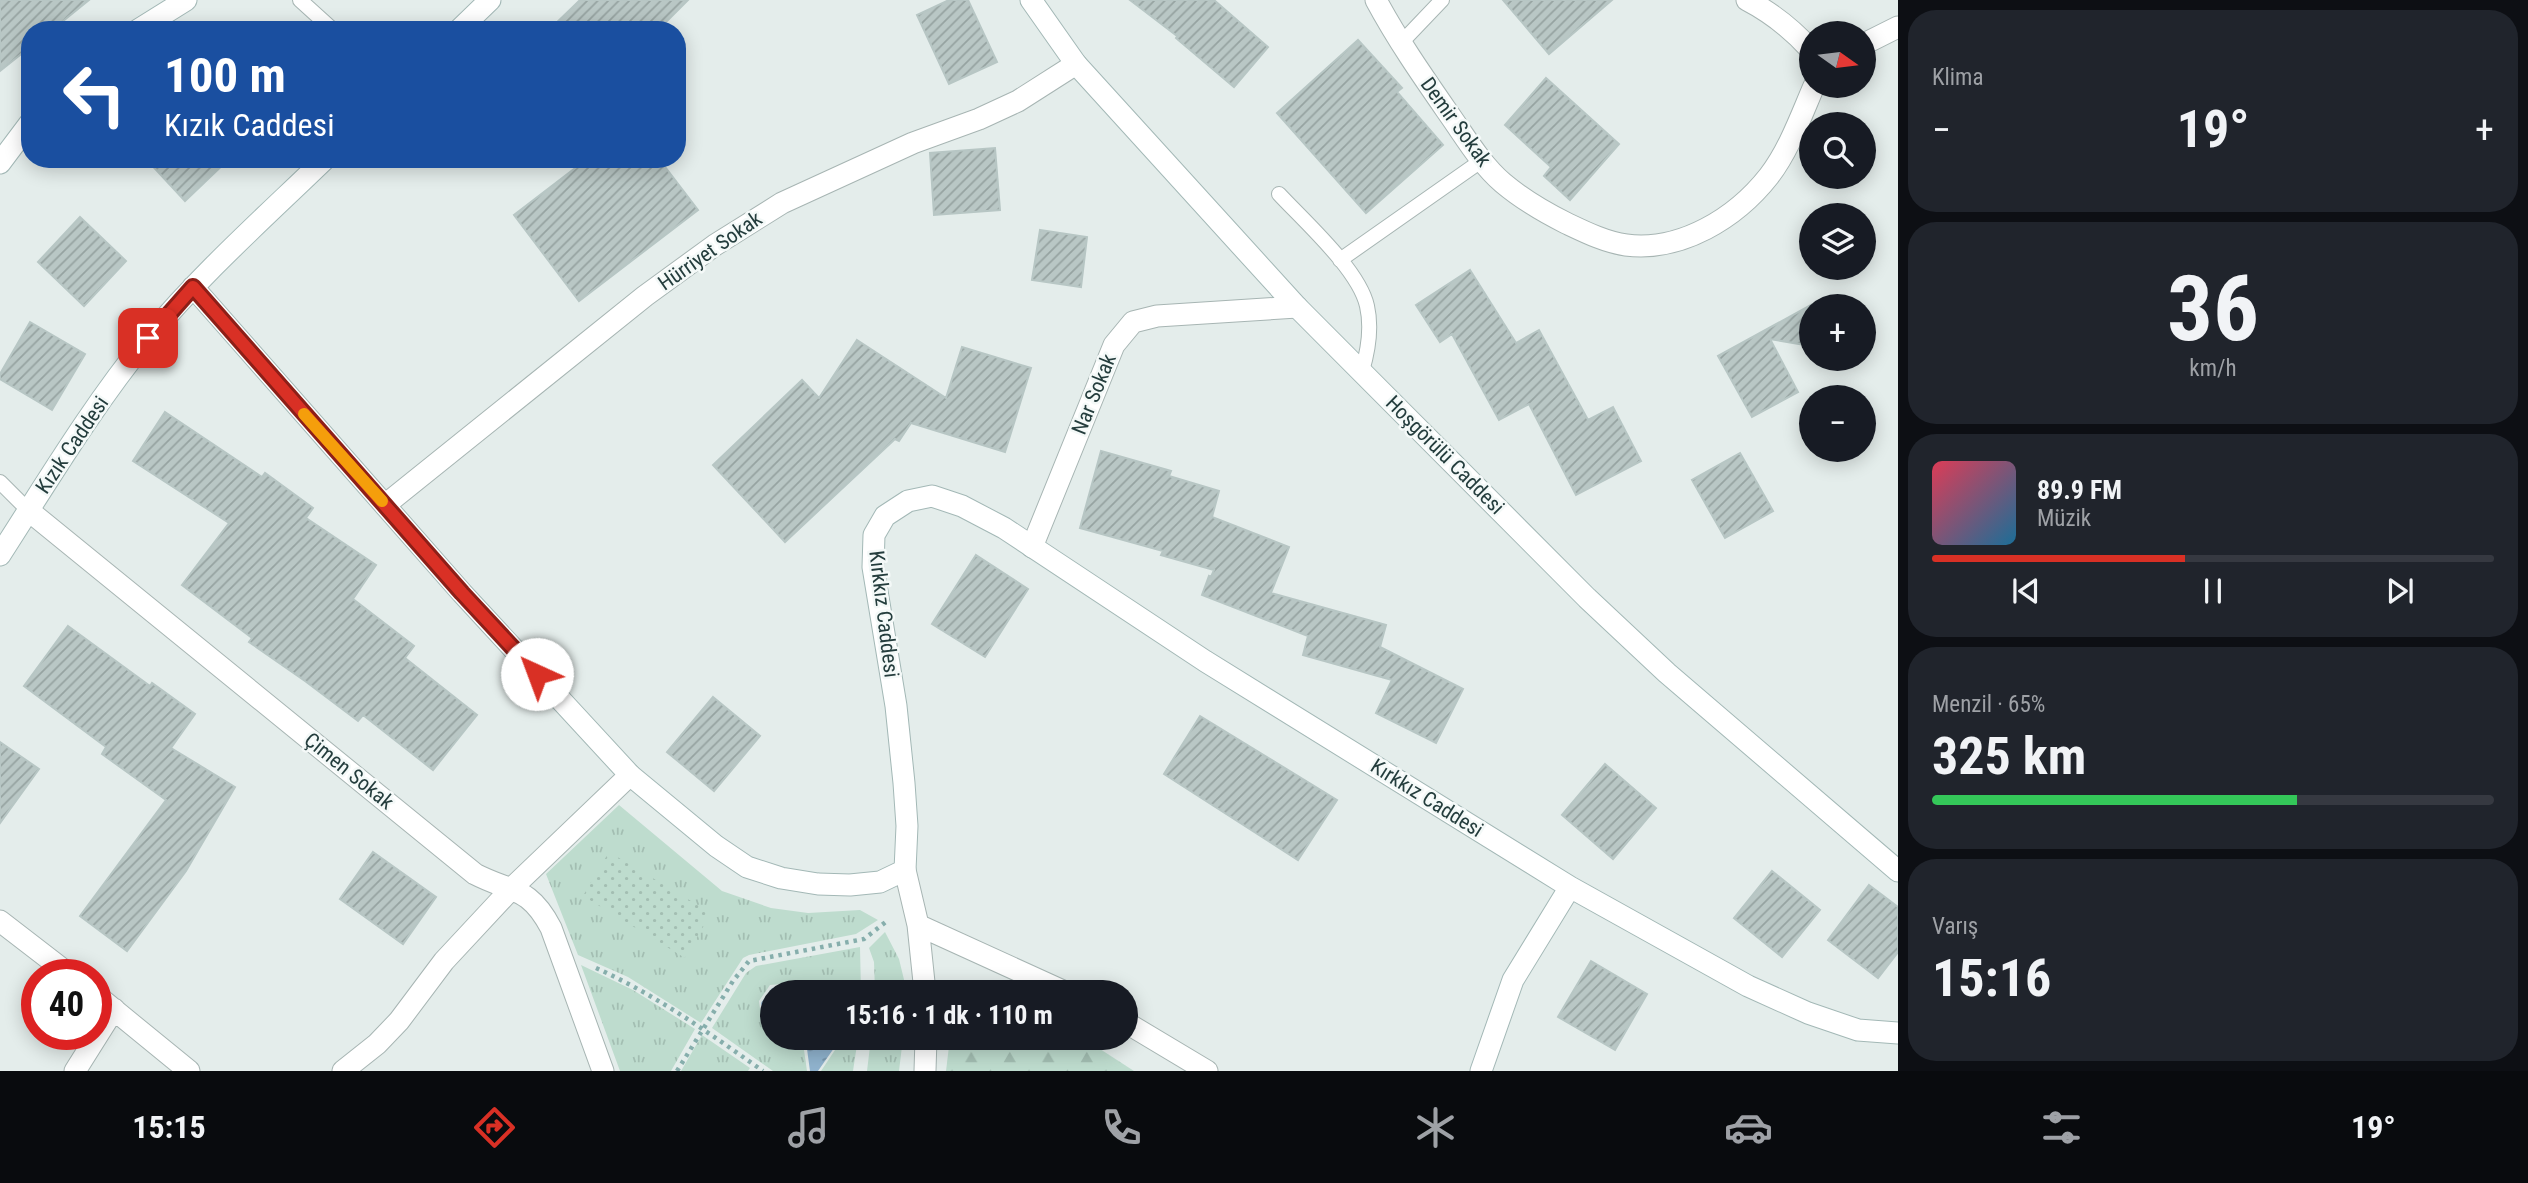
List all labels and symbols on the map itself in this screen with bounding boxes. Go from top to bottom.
north arrow [1799,21,1876,98]
street label: Demir Sokak [1416,73,1497,172]
street label: Hürriyet Sokak [654,206,767,295]
pin [118,308,178,368]
street label: Nar Sokak [1067,350,1121,438]
street label: Hoşgörülü Caddesi [1381,391,1509,519]
street label: Kızık Caddesi [31,392,113,498]
street label: Kırkkız Caddesi [864,549,904,679]
position arrow [500,637,574,711]
street label: Çimen Sokak [300,728,399,815]
street label: Kırkkız Caddesi [1366,754,1488,842]
speed limit sign: 40 [21,959,112,1050]

